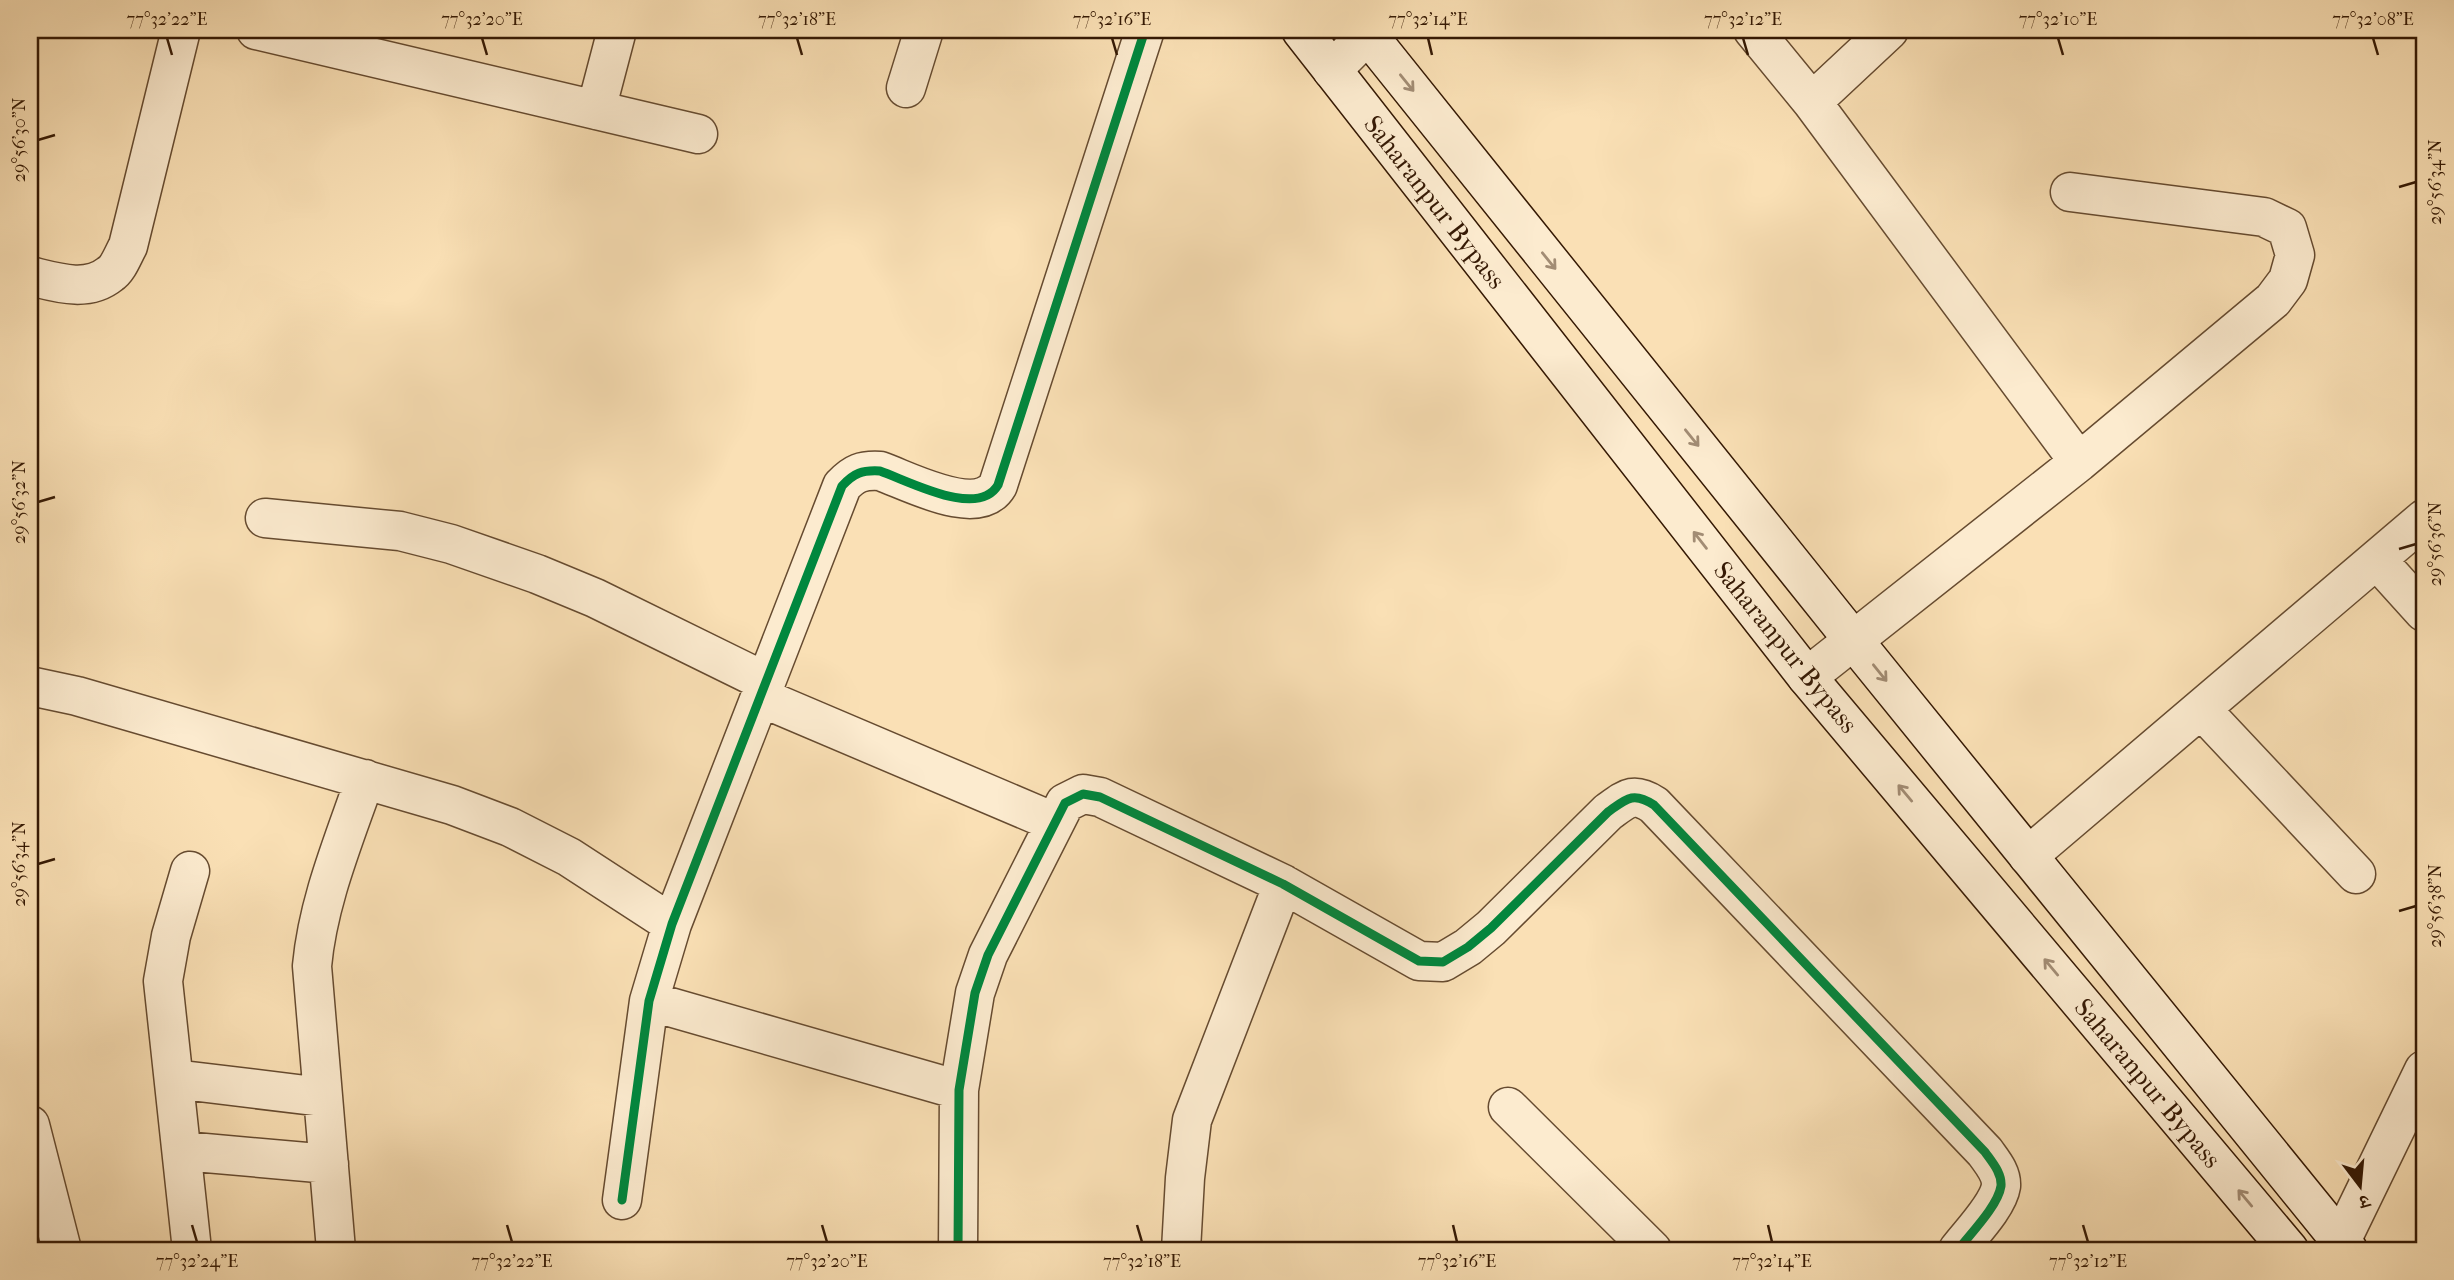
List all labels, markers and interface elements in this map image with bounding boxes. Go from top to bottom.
text: 77°32'22"E [127,9,207,30]
text: 77°32'20"E [441,9,523,30]
text: 77°32'18"E [758,9,836,30]
text: 77°32'16"E [1073,9,1151,30]
text: 77°32'14"E [1388,9,1468,30]
text: 77°32'12"E [1704,9,1782,30]
text: 77°32'10"E [2019,9,2097,30]
text: 77°32'08"E [2332,9,2414,30]
one-way arrow [1400,73,1415,92]
text: 29°56'30"N [9,97,30,182]
street label: Saharanpur Bypass [1357,109,1512,295]
text: 29°56'34"N [2425,139,2446,225]
one-way arrow [1542,251,1557,269]
one-way arrow [1684,429,1699,447]
text: 29°56'32"N [9,460,30,544]
text: 29°56'36"N [2425,501,2446,586]
one-way arrow [1693,532,1708,550]
street label: Saharanpur Bypass [1707,555,1864,739]
one-way arrow [1872,663,1888,681]
one-way arrow [1897,785,1913,803]
text: 29°56'34"N [9,821,30,907]
text: 29°56'38"N [2425,864,2446,948]
one-way arrow [2043,959,2059,977]
street label: Saharanpur Bypass [2068,992,2228,1174]
north arrow [2324,1150,2394,1220]
one-way arrow [2237,1189,2253,1207]
text: उ [2355,1189,2374,1214]
text: 77°32'24"E [156,1251,238,1272]
text: 77°32'22"E [472,1251,552,1272]
text: 77°32'20"E [786,1251,868,1272]
text: 77°32'18"E [1103,1251,1181,1272]
text: 77°32'16"E [1418,1251,1496,1272]
text: 77°32'14"E [1732,1251,1812,1272]
text: 77°32'12"E [2049,1251,2127,1272]

